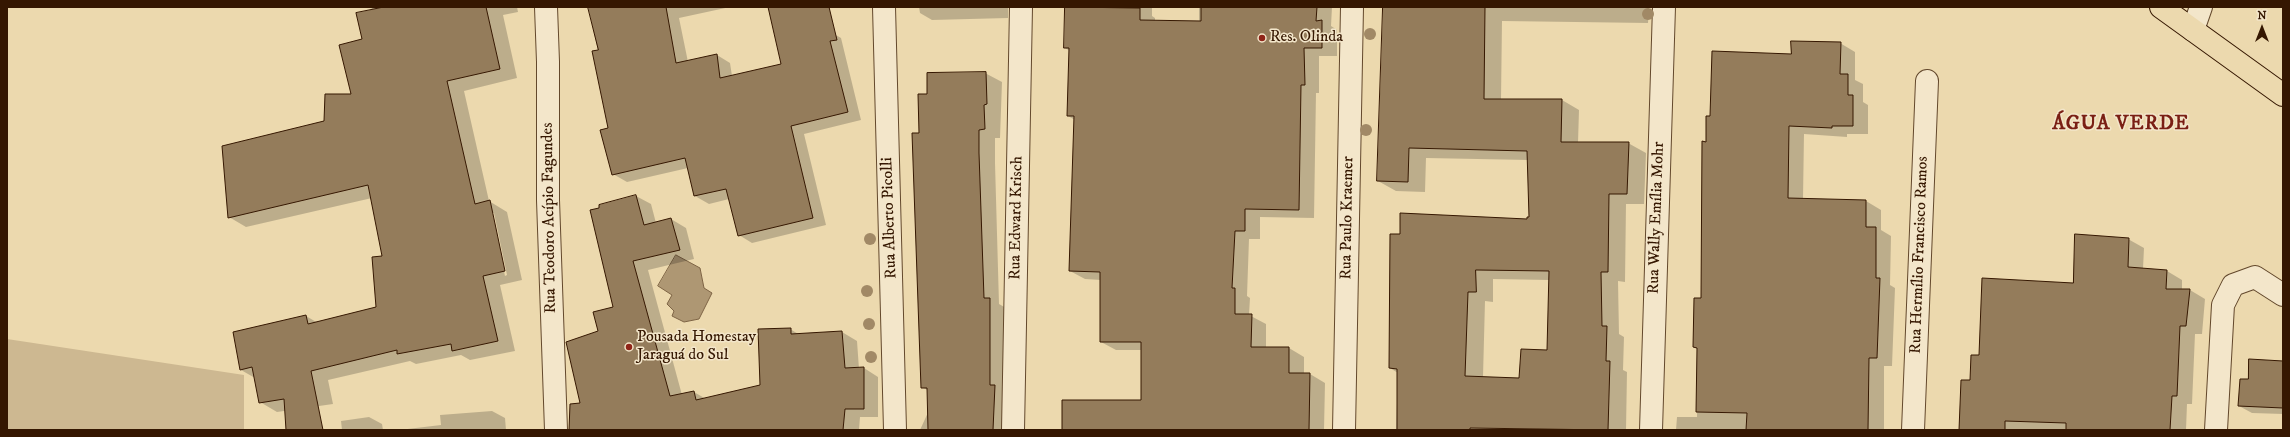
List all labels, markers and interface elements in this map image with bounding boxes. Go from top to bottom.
north arrow [2242,8,2282,48]
text: N [2257,9,2267,23]
place label: Res. Olinda [1270,28,1343,48]
marker: Res. Olinda [1257,33,1267,43]
district label: ÁGUA VERDE [2052,113,2190,137]
street label: Rua Teodoro Acípio Fagundes [539,122,561,314]
street label: Rua Wally Emília Mohr [1645,141,1669,295]
street label: Rua Edward Krisch [1006,156,1028,280]
street label: Rua Paulo Kraemer [1337,156,1359,280]
street label: Rua Hermílio Francisco Ramos [1907,156,1933,354]
street label: Rua Alberto Picolli [878,157,902,279]
place label: Pousada Homestay Jaraguá do Sul [637,328,756,366]
marker: Pousada Homestay Jaraguá do Sul [624,342,634,352]

